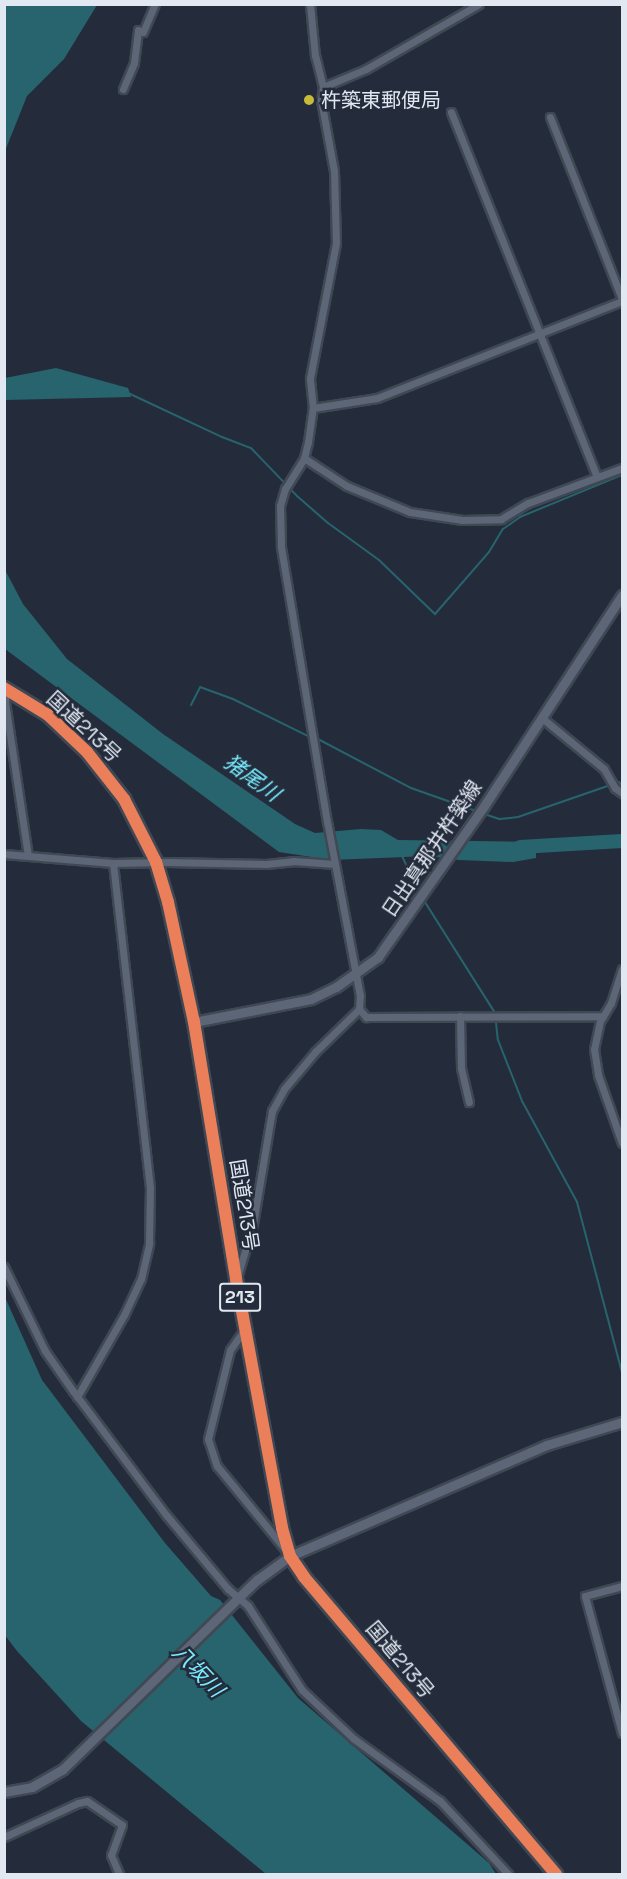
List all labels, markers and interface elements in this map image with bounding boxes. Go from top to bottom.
place label: 杵築東郵便局 [321,88,441,112]
marker: 杵築東郵便局 [302,93,316,107]
street label: 国道213号 [42,687,126,767]
water label: 猪尾川 [219,749,285,807]
street label: 日出真那井杵築線 [377,776,487,922]
street label: 国道213号 [225,1157,263,1253]
road number: 213 [219,1282,261,1312]
street label: 国道213号 [361,1617,439,1703]
water label: 八坂川 [167,1640,229,1702]

